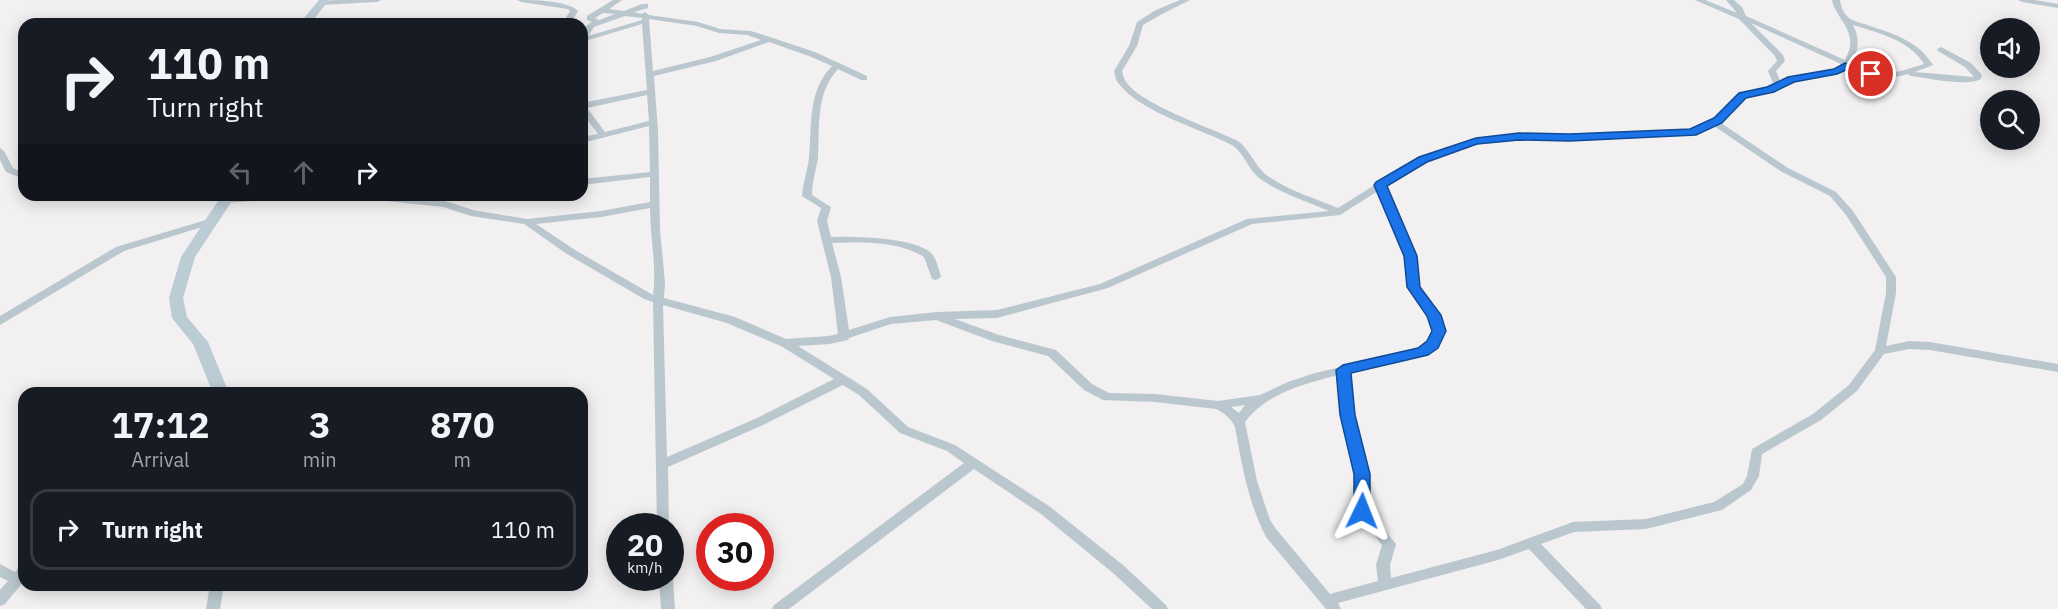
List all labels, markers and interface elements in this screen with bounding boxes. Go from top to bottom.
map controls [1980,18,2040,150]
button: sound [1980,18,2040,78]
text: 110 m [147,36,270,91]
icon: right [48,42,126,120]
pin [1845,48,1896,99]
icon: arrive [1854,57,1887,90]
text: Turn right [147,89,264,124]
button: search [1980,90,2040,150]
icon: left [224,156,257,189]
icon: ahead [287,156,320,189]
icon: right [350,156,383,189]
text: 17:12 [111,401,210,448]
text: 3 [309,401,331,448]
text: 870 [430,401,495,448]
text: Arrival [131,446,190,473]
text: min [303,446,337,473]
text: m [454,446,471,473]
position arrow [1330,479,1394,543]
icon: right [51,513,84,546]
speed limit sign: 30 [696,513,774,591]
text: Turn right [102,515,203,544]
text: 110 m [491,515,555,544]
text: 20 [627,525,663,564]
text: km/h [627,558,663,577]

